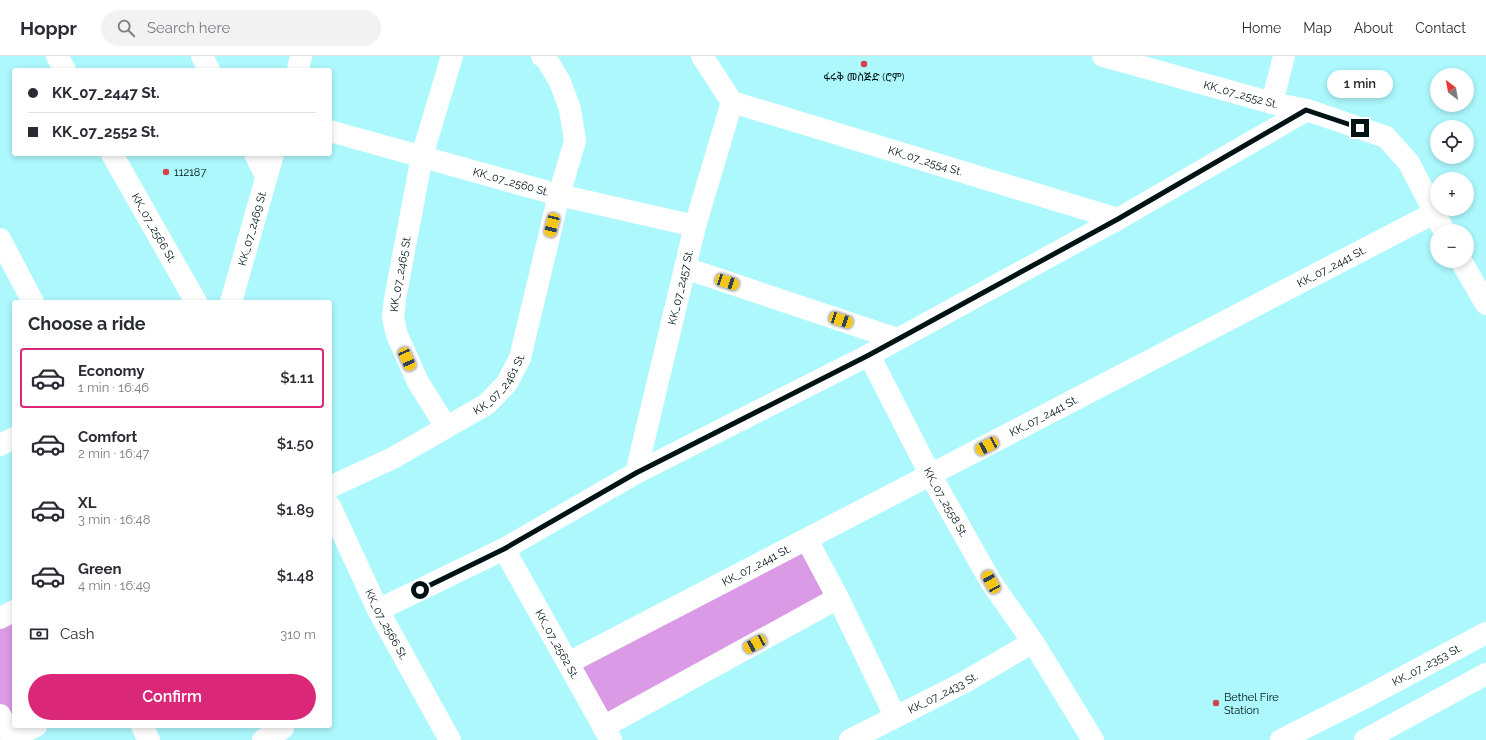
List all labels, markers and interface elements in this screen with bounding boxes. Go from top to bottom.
search box [101,10,381,46]
text: Hoppr [20,17,77,39]
icon: search [115,17,137,39]
text: Search here [147,19,230,37]
text: Home [1242,20,1281,36]
text: Map [1303,20,1332,36]
text: About [1354,20,1393,36]
text: Contact [1415,20,1466,36]
marker: ፋሩቅ መስጅድ (ሮም) [859,59,869,69]
north arrow [1430,68,1474,112]
map controls [1430,68,1474,268]
callout: 1 min [1327,70,1393,98]
place label: ፋሩቅ መስጅድ (ሮም) [823,71,905,84]
text: 1 min [1344,76,1376,91]
street label: KK_07_2552 St. [1202,78,1279,111]
text: KK_07_2447 St. [52,84,160,102]
route end [1351,119,1369,137]
button: locate [1430,120,1474,164]
text: KK_07_2552 St. [52,123,159,141]
street label: KK_07_2554 St. [887,143,964,178]
street label: KK_07_2560 St. [472,165,550,198]
place label: 112187 [174,166,206,179]
marker: 112187 [161,167,171,177]
button: + [1430,172,1474,216]
street label: KK_07_2469 St. [235,189,269,267]
street label: KK_07_2566 St. [129,191,179,265]
car [543,212,561,238]
button: − [1430,224,1474,268]
street label: KK_07_2465 St. [387,234,413,312]
street label: KK_07_2441 St. [1295,243,1368,290]
street label: KK_07_2457 St. [665,248,696,326]
car [714,273,740,291]
car [828,311,854,329]
text: Choose a ride [28,313,146,334]
car [397,346,417,372]
street label: KK_07_2461 St. [471,352,527,417]
icon: car [30,360,66,396]
text: Economy [78,362,145,380]
text: $1.11 [280,369,314,387]
text: 1 min · 16:46 [78,380,149,395]
street label: KK_07_2441 St. [1007,393,1080,439]
icon: car [30,426,66,462]
text: Comfort [78,428,137,446]
text: $1.50 [277,435,314,453]
car [974,435,1000,457]
text: 2 min · 16:47 [78,446,149,461]
street label: KK_07_2558 St. [921,465,971,539]
icon: car [30,492,66,528]
text: XL [78,494,96,512]
text: $1.89 [276,501,314,519]
text: 3 min · 16:48 [78,512,150,527]
street label: KK_07_2441 St. [720,542,793,588]
icon: car [30,558,66,594]
text: Green [78,560,122,578]
text: $1.48 [277,567,314,585]
car [980,569,1002,595]
text: 4 min · 16:49 [78,578,150,593]
route start [411,581,429,599]
street label: KK_07_2566 St. [363,587,411,662]
street label: KK_07_2562 St. [533,607,582,681]
icon: cash [28,623,50,645]
text: Cash [60,625,94,643]
text: 310 m [280,627,316,642]
car [742,633,768,655]
street label: KK_07_2353 St. [1390,641,1464,688]
street label: KK_07_2433 St. [906,669,980,716]
button: Confirm [28,674,316,720]
place label: Bethel Fire Station [1224,691,1279,717]
marker: Bethel Fire Station [1211,698,1221,708]

